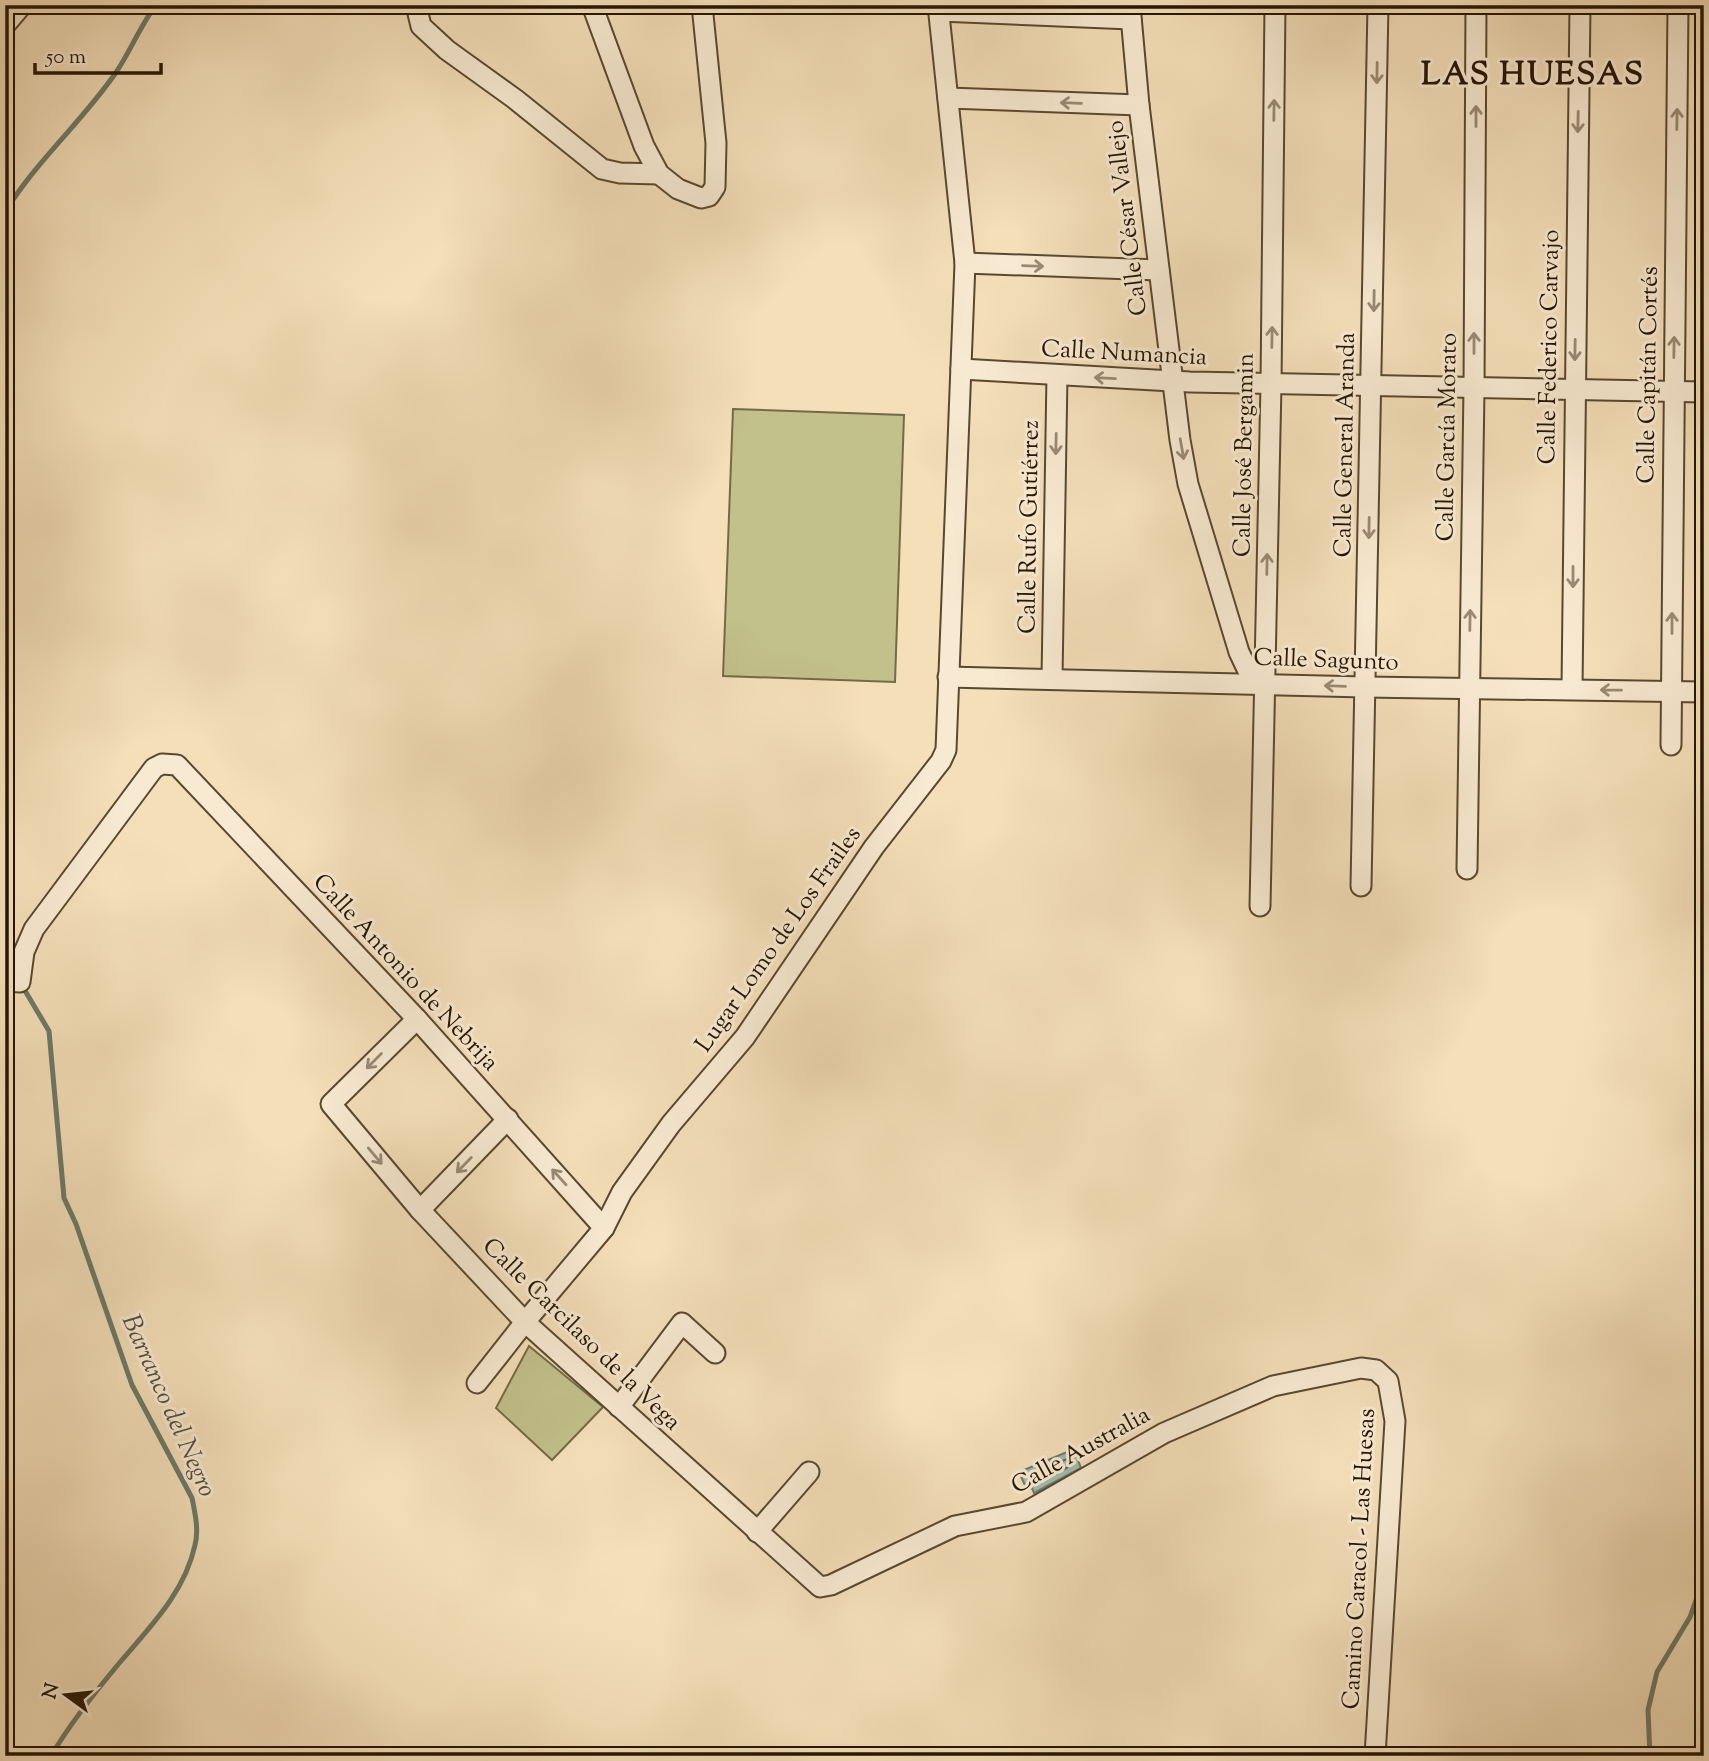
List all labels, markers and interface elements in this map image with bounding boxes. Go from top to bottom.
scale bar [35,32,161,76]
text: 50 m [45,43,86,73]
district label: LAS HUESAS [1421,53,1645,99]
one-way arrow [1370,62,1384,85]
one-way arrow [1060,96,1083,109]
one-way arrow [1267,98,1281,121]
one-way arrow [1469,105,1483,128]
one-way arrow [1670,108,1684,131]
one-way arrow [1571,111,1585,134]
street label: Calle César Vallejo [1099,118,1157,318]
street label: Calle Federico Carvajo [1531,229,1569,465]
one-way arrow [1021,259,1044,272]
street label: Calle Capitán Cortés [1630,266,1668,484]
one-way arrow [1367,289,1380,312]
one-way arrow [1265,326,1279,349]
street label: Calle General Aranda [1327,332,1365,558]
street label: Calle García Morato [1429,332,1467,542]
one-way arrow [1468,332,1481,355]
street label: Calle Numancia [1040,333,1208,375]
one-way arrow [1667,335,1681,358]
one-way arrow [1568,338,1581,361]
street label: Calle José Bergamin [1226,353,1264,557]
one-way arrow [1094,371,1116,384]
street label: Calle Rufo Gutiérrez [1011,420,1049,634]
one-way arrow [1049,432,1063,455]
one-way arrow [1176,438,1189,460]
one-way arrow [1362,517,1376,540]
one-way arrow [1261,553,1274,576]
one-way arrow [1566,566,1580,589]
one-way arrow [1463,609,1477,632]
one-way arrow [1665,612,1679,635]
street label: Calle Sagunto [1253,641,1399,681]
one-way arrow [1323,680,1346,693]
one-way arrow [1600,683,1623,697]
street label: Lugar Lomo de Los Frailes [688,820,870,1060]
street label: Calle Antonio de Nebrija [304,867,506,1079]
one-way arrow [366,1053,383,1070]
one-way arrow [367,1147,382,1165]
one-way arrow [455,1156,472,1173]
one-way arrow [550,1169,567,1186]
street label: Calle Carcilaso de la Vega [474,1231,688,1439]
water label: Barranco del Negro [111,1309,225,1503]
street label: Calle Australia [1005,1399,1157,1503]
street label: Camino Caracol - Las Huesas [1335,1408,1385,1710]
north arrow [32,1660,102,1730]
text: N [37,1680,67,1702]

